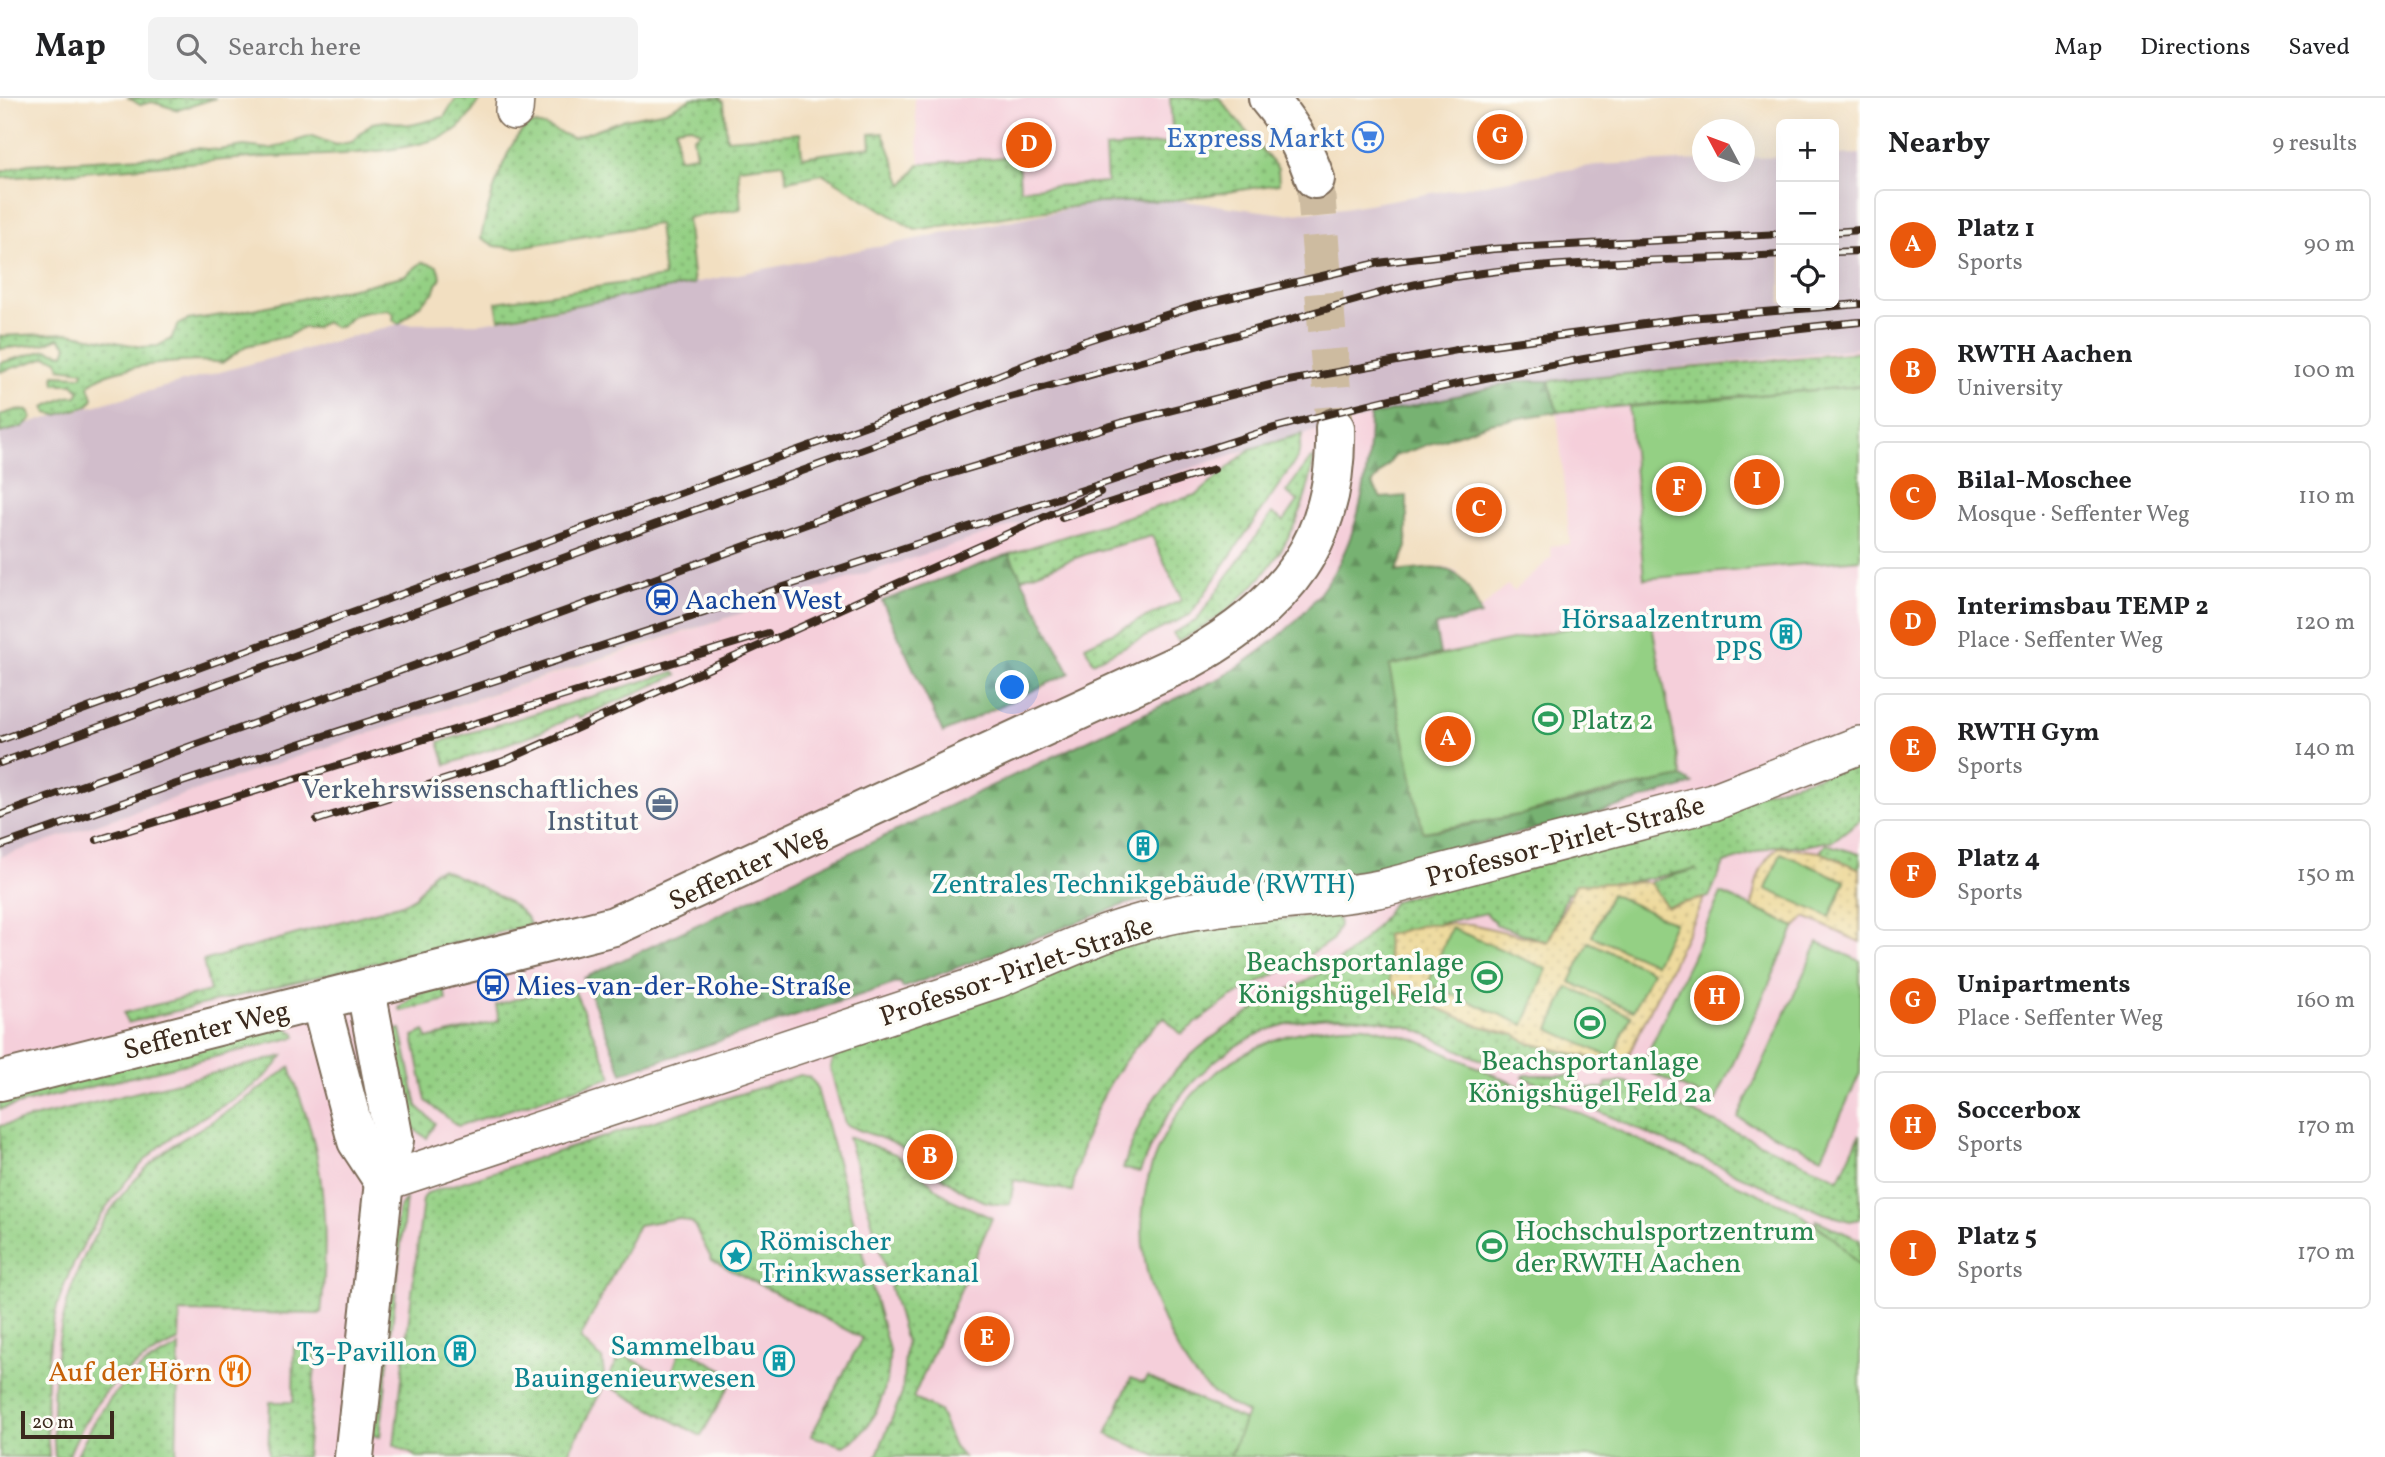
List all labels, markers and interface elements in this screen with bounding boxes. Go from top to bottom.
search box [148,17,638,80]
text: Map [35,25,106,71]
icon: search [172,29,210,67]
text: Search here [228,30,361,66]
text: Map [2054,31,2102,65]
text: Directions [2140,31,2250,65]
text: Saved [2288,31,2350,65]
pin: G [1477,111,1523,163]
pin: D [1006,119,1052,171]
north arrow [1692,119,1755,182]
map controls [1776,119,1839,308]
button: + [1776,119,1839,182]
place label: Express Markt [1166,120,1345,159]
supermarket icon: Express Markt [1351,120,1385,154]
text: Nearby [1888,123,1990,165]
text: 9 results [2272,128,2357,160]
button: − [1776,182,1839,245]
text: Platz 1 [1957,211,2035,247]
text: A [1905,229,1921,261]
text: 90 m [2304,229,2355,261]
button: locate [1776,245,1839,308]
text: Sports [1957,247,2023,279]
text: RWTH Aachen [1957,337,2133,373]
text: B [1905,355,1921,387]
text: 100 m [2293,355,2355,387]
text: University [1957,373,2063,405]
pin: I [1734,456,1780,508]
pin: F [1656,463,1702,515]
text: Bilal-Moschee [1957,463,2132,499]
text: C [1906,481,1920,513]
text: 110 m [2298,481,2355,513]
pin: C [1456,484,1502,536]
text: Mosque · Seffenter Weg [1957,499,2190,531]
station icon: Aachen West [645,582,679,616]
place label: Aachen West [685,582,843,621]
text: Interimsbau TEMP 2 [1957,589,2209,625]
place label: Hörsaalzentrum PPS [1561,601,1763,672]
text: D [1905,607,1921,639]
text: 120 m [2295,607,2355,639]
building icon: Hörsaalzentrum PPS [1769,617,1803,651]
text: Place · Seffenter Weg [1957,625,2163,657]
your location [995,670,1029,704]
sports icon: Platz 2 [1531,702,1565,736]
place label: Platz 2 [1571,702,1654,741]
pin: A [1425,713,1471,765]
text: RWTH Gym [1957,715,2100,751]
text: E [1906,733,1920,765]
text: 140 m [2294,733,2355,765]
text: Sports [1957,751,2023,783]
place label: Verkehrswissenschaftliches Institut [301,771,639,842]
street label: Professor-Pirlet-Straße [1422,786,1709,898]
office icon: Verkehrswissenschaftliches Institut [645,787,679,821]
street label: Seffenter Weg [663,815,833,922]
building icon: Zentrales Technikgebäude (RWTH) [1126,829,1160,863]
text: Platz 4 [1957,841,2040,877]
text: F [1906,859,1920,891]
text: 150 m [2297,859,2355,891]
place label: Zentrales Technikgebäude (RWTH) [931,866,1355,905]
text: Sports [1957,877,2023,909]
street label: Professor-Pirlet-Straße [875,907,1159,1038]
place label: Beachsportanlage Königshügel Feld 1 [1238,944,1464,1015]
sports icon: Beachsportanlage Königshügel Feld 1 [1470,960,1504,994]
text: Unipartments [1957,967,2131,1003]
bus stop icon: Mies-van-der-Rohe-Straße [476,968,510,1002]
place label: Mies-van-der-Rohe-Straße [516,968,851,1007]
pin: H [1694,972,1740,1024]
text: G [1905,985,1921,1017]
text: 160 m [2296,985,2355,1017]
street label: Seffenter Weg [119,992,294,1071]
text: Place · Seffenter Weg [1957,1003,2163,1035]
sports icon: Beachsportanlage Königshügel Feld 2a [1573,1006,1607,1040]
place label: Beachsportanlage Königshügel Feld 2a [1468,1043,1712,1114]
text: Soccerbox [1957,1093,2081,1129]
text: H [1904,1111,1922,1143]
text: 170 m [2297,1111,2355,1143]
text: Sports [1957,1129,2023,1161]
pin: B [907,1131,953,1183]
place label: Hochschulsportzentrum der RWTH Aachen [1515,1213,1815,1284]
text: Platz 5 [1957,1219,2037,1255]
place label: Römischer Trinkwasserkanal [759,1223,979,1294]
sports icon: Hochschulsportzentrum der RWTH Aachen [1475,1229,1509,1263]
text: I [1909,1237,1917,1269]
text: 170 m [2297,1237,2355,1269]
place icon: Römischer Trinkwasserkanal [719,1239,753,1273]
text: Sports [1957,1255,2023,1287]
pin: E [964,1313,1010,1365]
place label: Sammelbau Bauingenieurwesen [514,1328,756,1399]
place label: T3-Pavillon [296,1334,437,1373]
building icon: T3-Pavillon [443,1334,477,1368]
building icon: Sammelbau Bauingenieurwesen [762,1344,796,1378]
place label: Auf der Hörn [48,1354,212,1393]
restaurant icon: Auf der Hörn [218,1354,252,1388]
scale bar [21,1408,114,1440]
text: 20 m [32,1410,74,1436]

